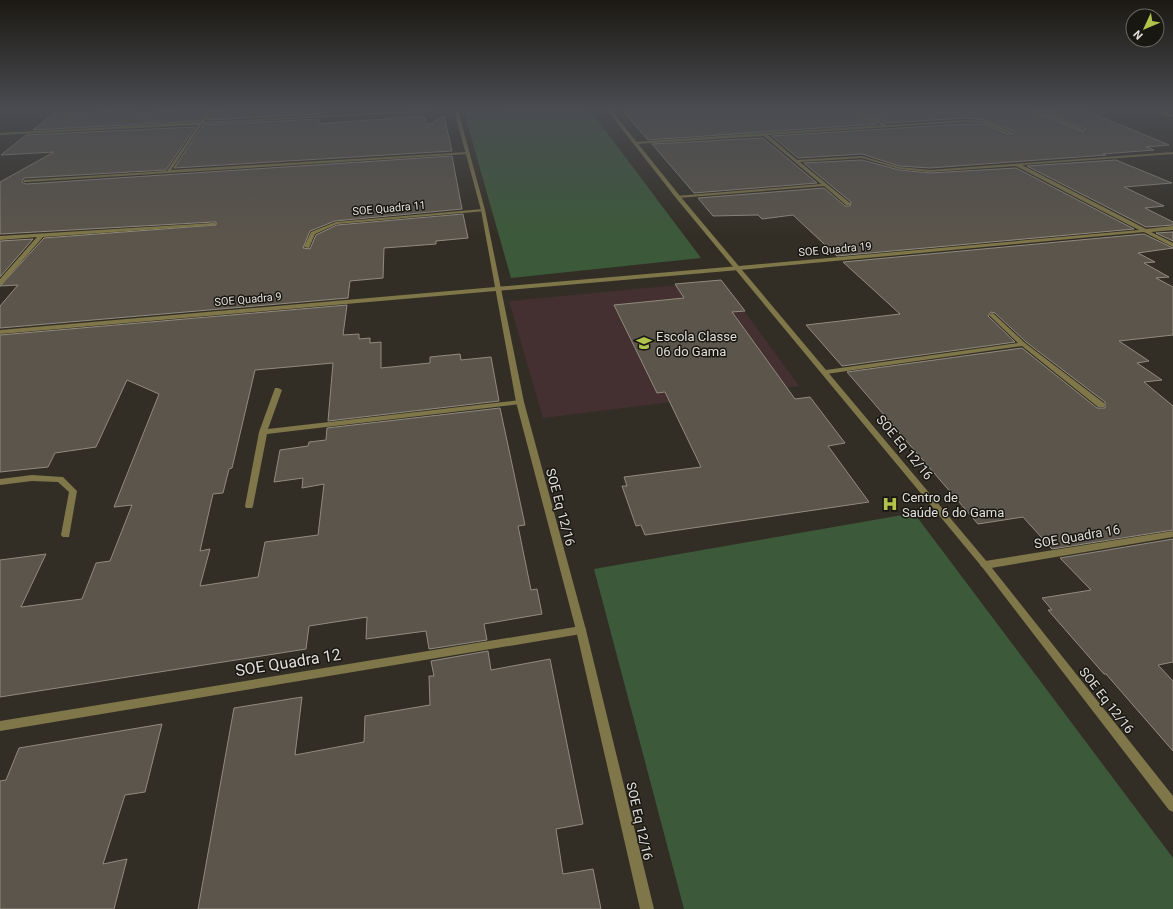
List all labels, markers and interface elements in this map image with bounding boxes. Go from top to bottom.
north arrow [1125,8,1165,48]
text: N [1131,27,1146,42]
street label: SOE Quadra 11 [352,199,426,218]
street label: SOE Quadra 19 [798,240,872,259]
street label: SOE Quadra 9 [214,290,282,309]
place label: Escola Classe 06 do Gama [656,329,737,359]
school or university icon: Escola Classe 06 do Gama [635,334,653,352]
street label: SOE Eq 12/16 [873,412,936,483]
street label: SOE Eq 12/16 [543,467,578,548]
place label: Centro de Saúde 6 do Gama [902,490,1004,520]
hospital icon: Centro de Saúde 6 do Gama [881,495,899,513]
street label: SOE Quadra 16 [1033,522,1121,551]
street label: SOE Quadra 12 [234,645,342,680]
street label: SOE Eq 12/16 [1076,664,1137,736]
street label: SOE Eq 12/16 [623,781,656,862]

